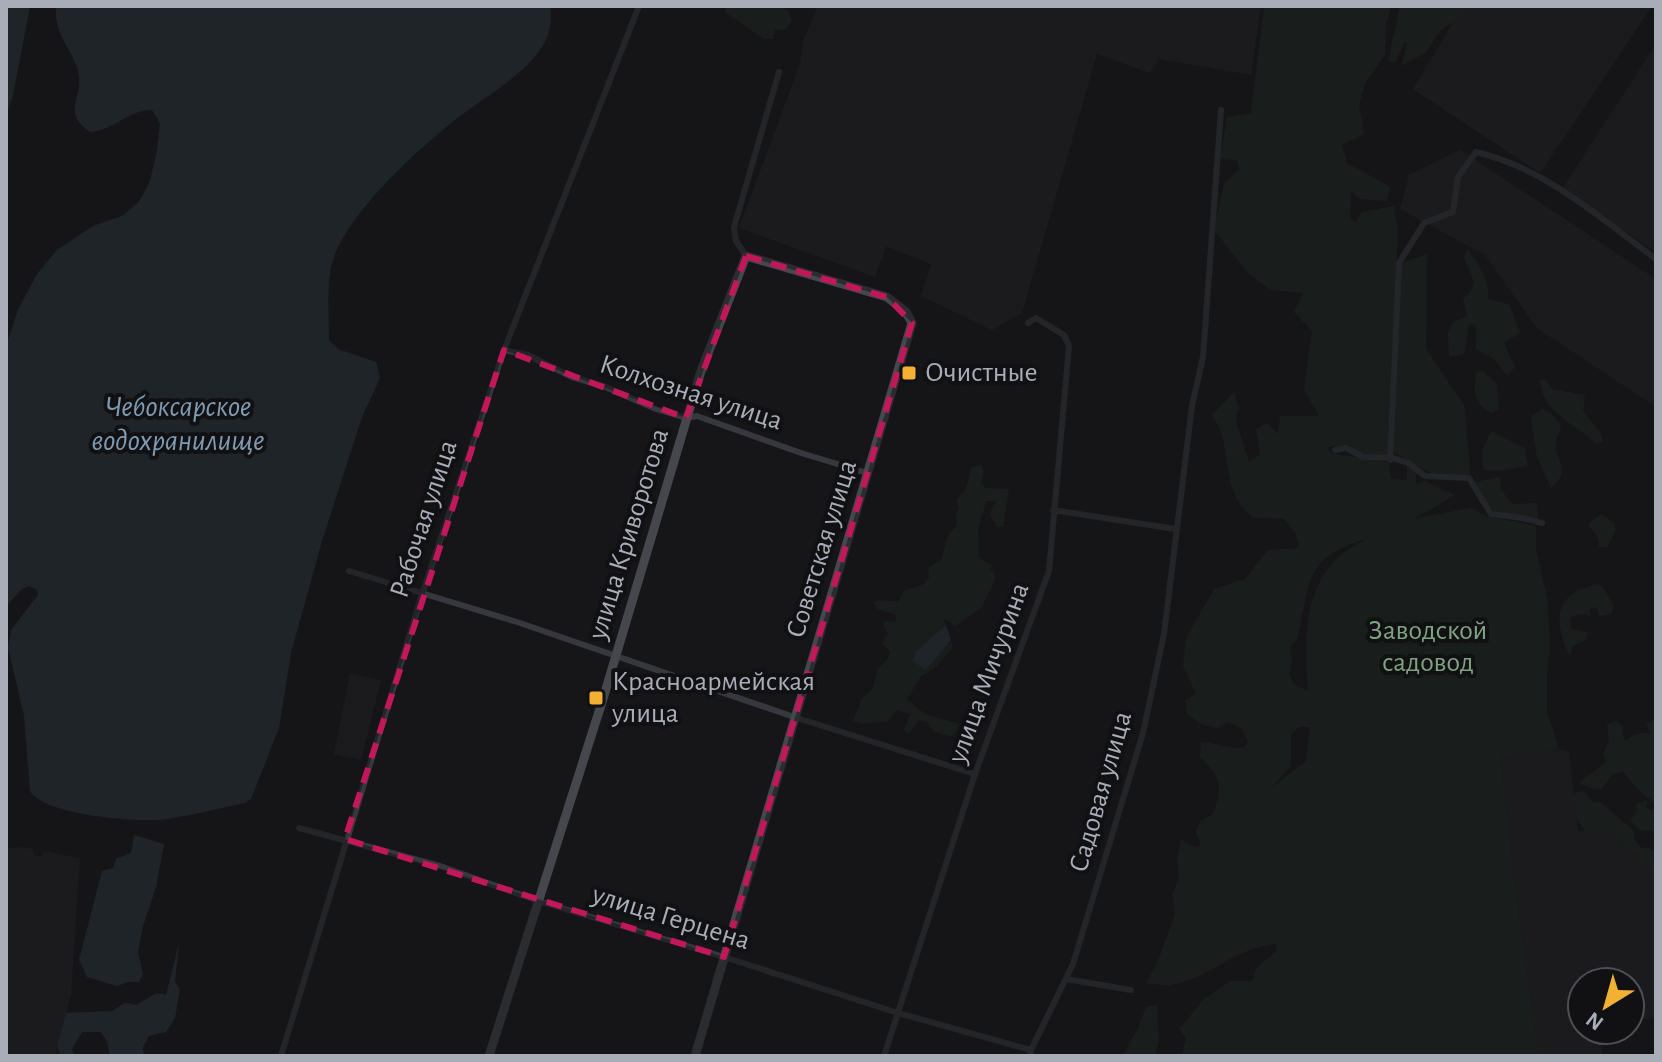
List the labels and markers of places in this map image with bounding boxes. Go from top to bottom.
place label: Очистные [925,359,1038,387]
marker: Очистные [900,364,918,382]
place label: Красноармейская улица [611,668,815,728]
marker: Красноармейская улица [587,689,605,707]

